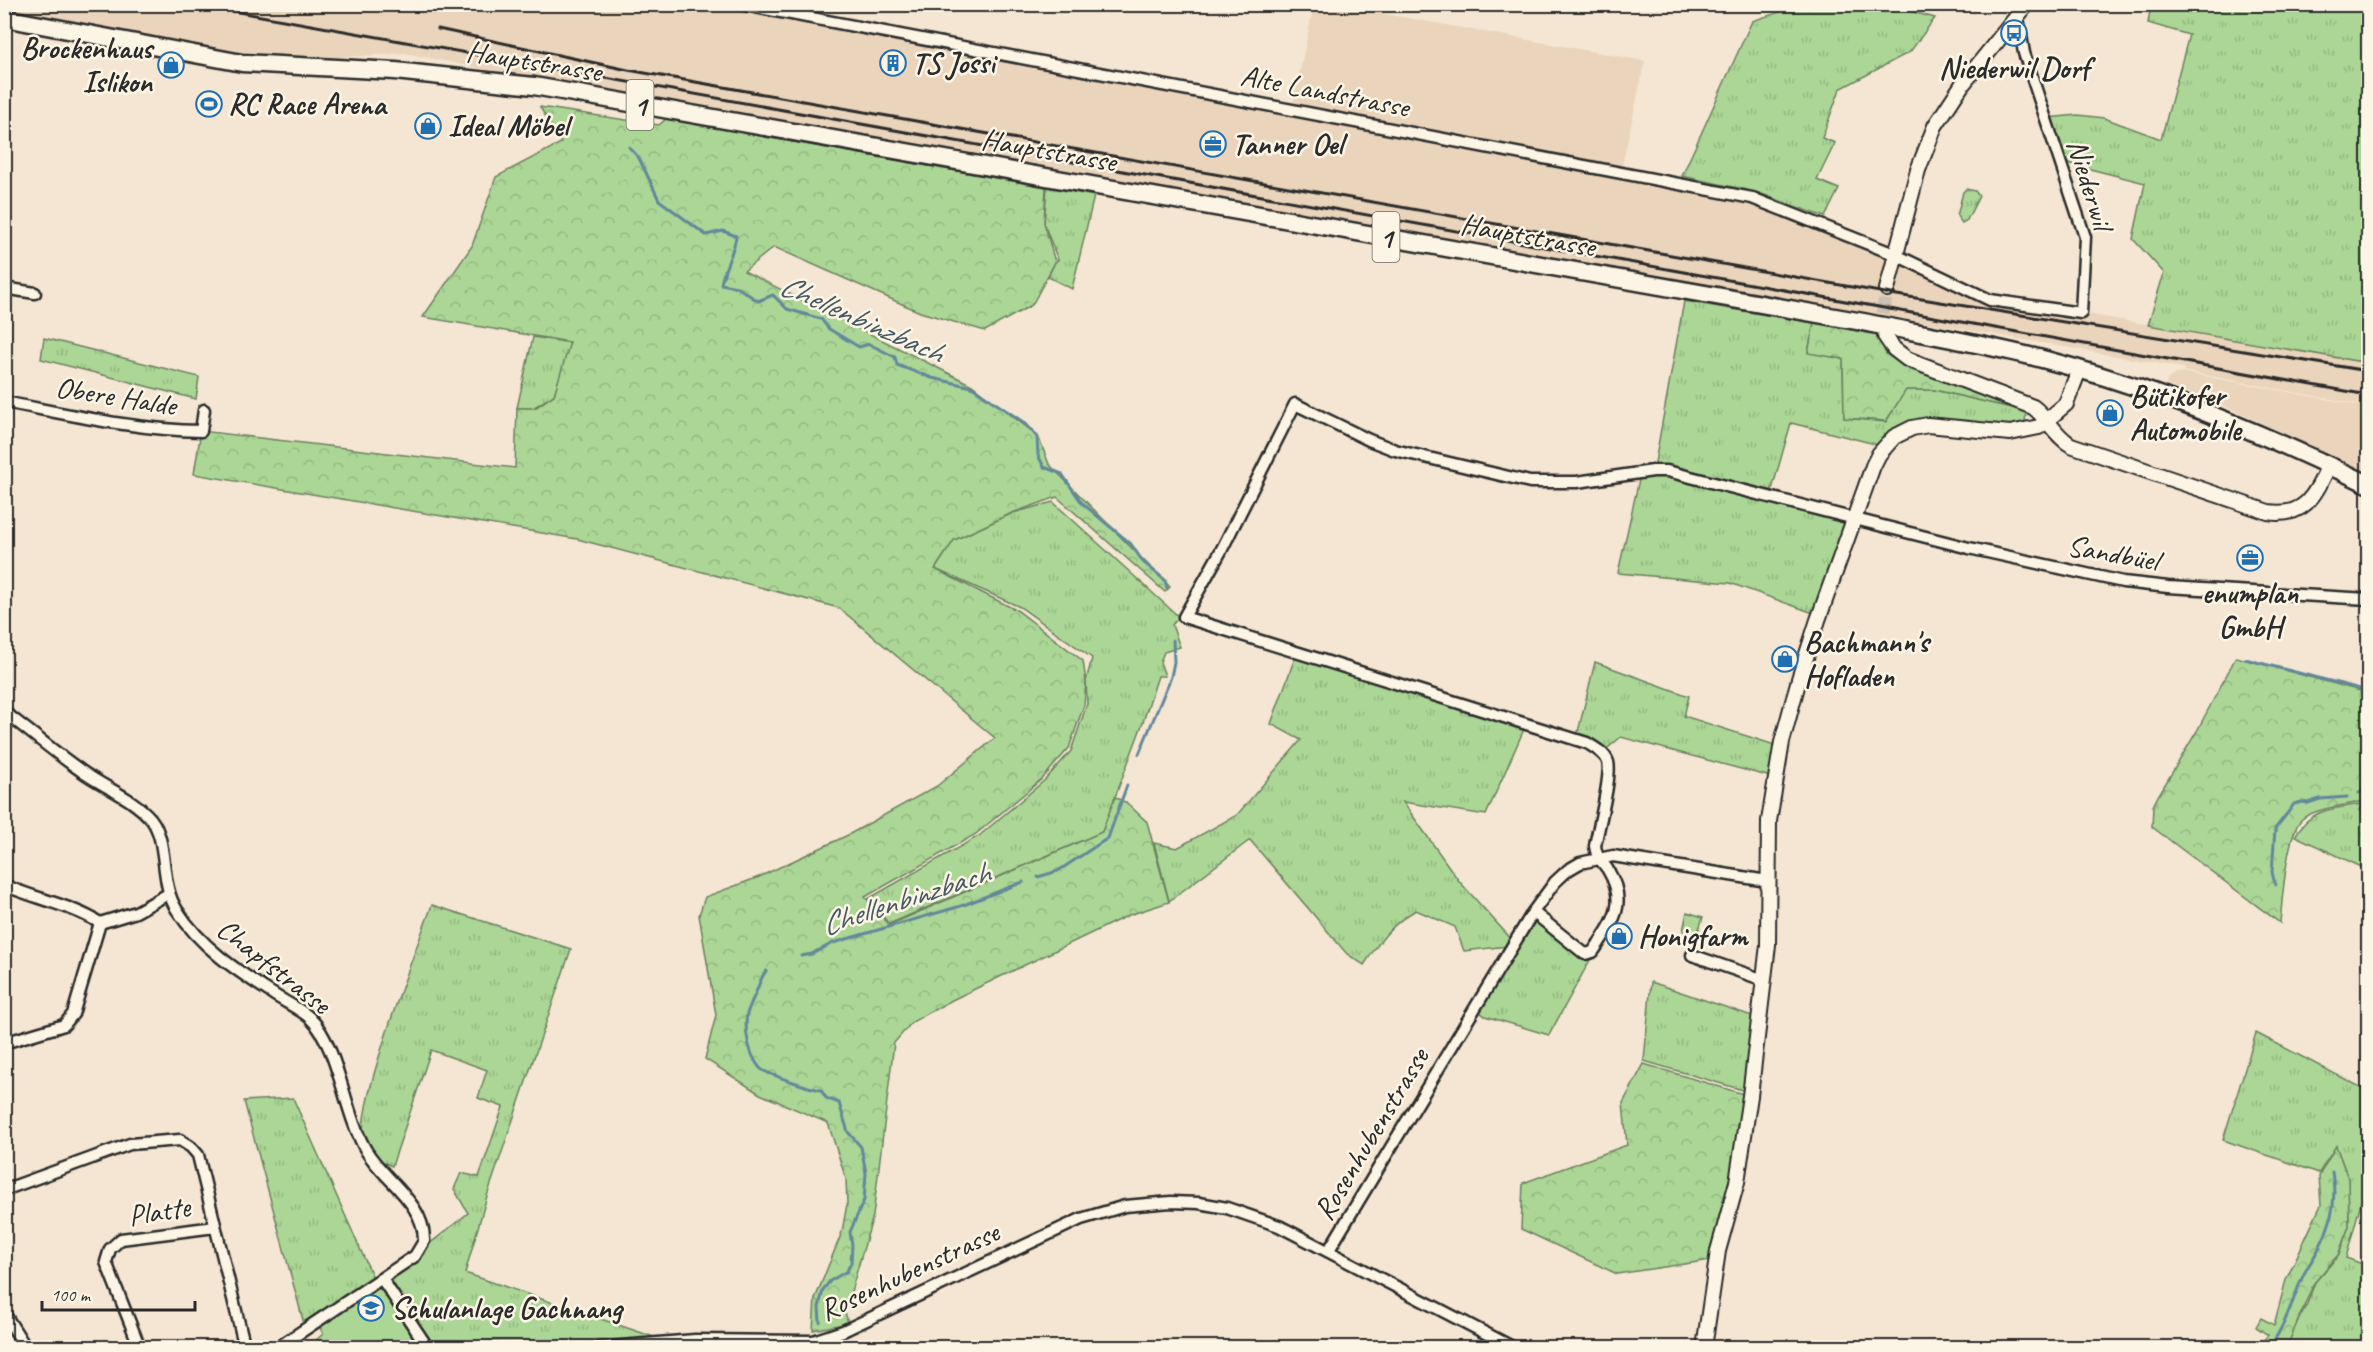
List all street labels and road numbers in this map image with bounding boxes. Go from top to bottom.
street label: Hauptstrasse [464,32,606,91]
street label: Alte Landstrasse [1238,56,1415,126]
road number: 1 [626,80,654,130]
street label: Hauptstrasse [979,119,1121,181]
street label: Niederwil [2058,134,2123,238]
street label: Hauptstrasse [1458,204,1600,266]
road number: 1 [1372,212,1400,262]
street label: Obere Halde [53,368,181,425]
street label: Sandbüel [2064,526,2166,581]
street label: Chapfstrasse [209,910,340,1024]
street label: Rosenhubenstrasse [1305,1039,1438,1227]
street label: Platte [125,1187,195,1235]
street label: Rosenhubenstrasse [813,1212,1007,1329]

